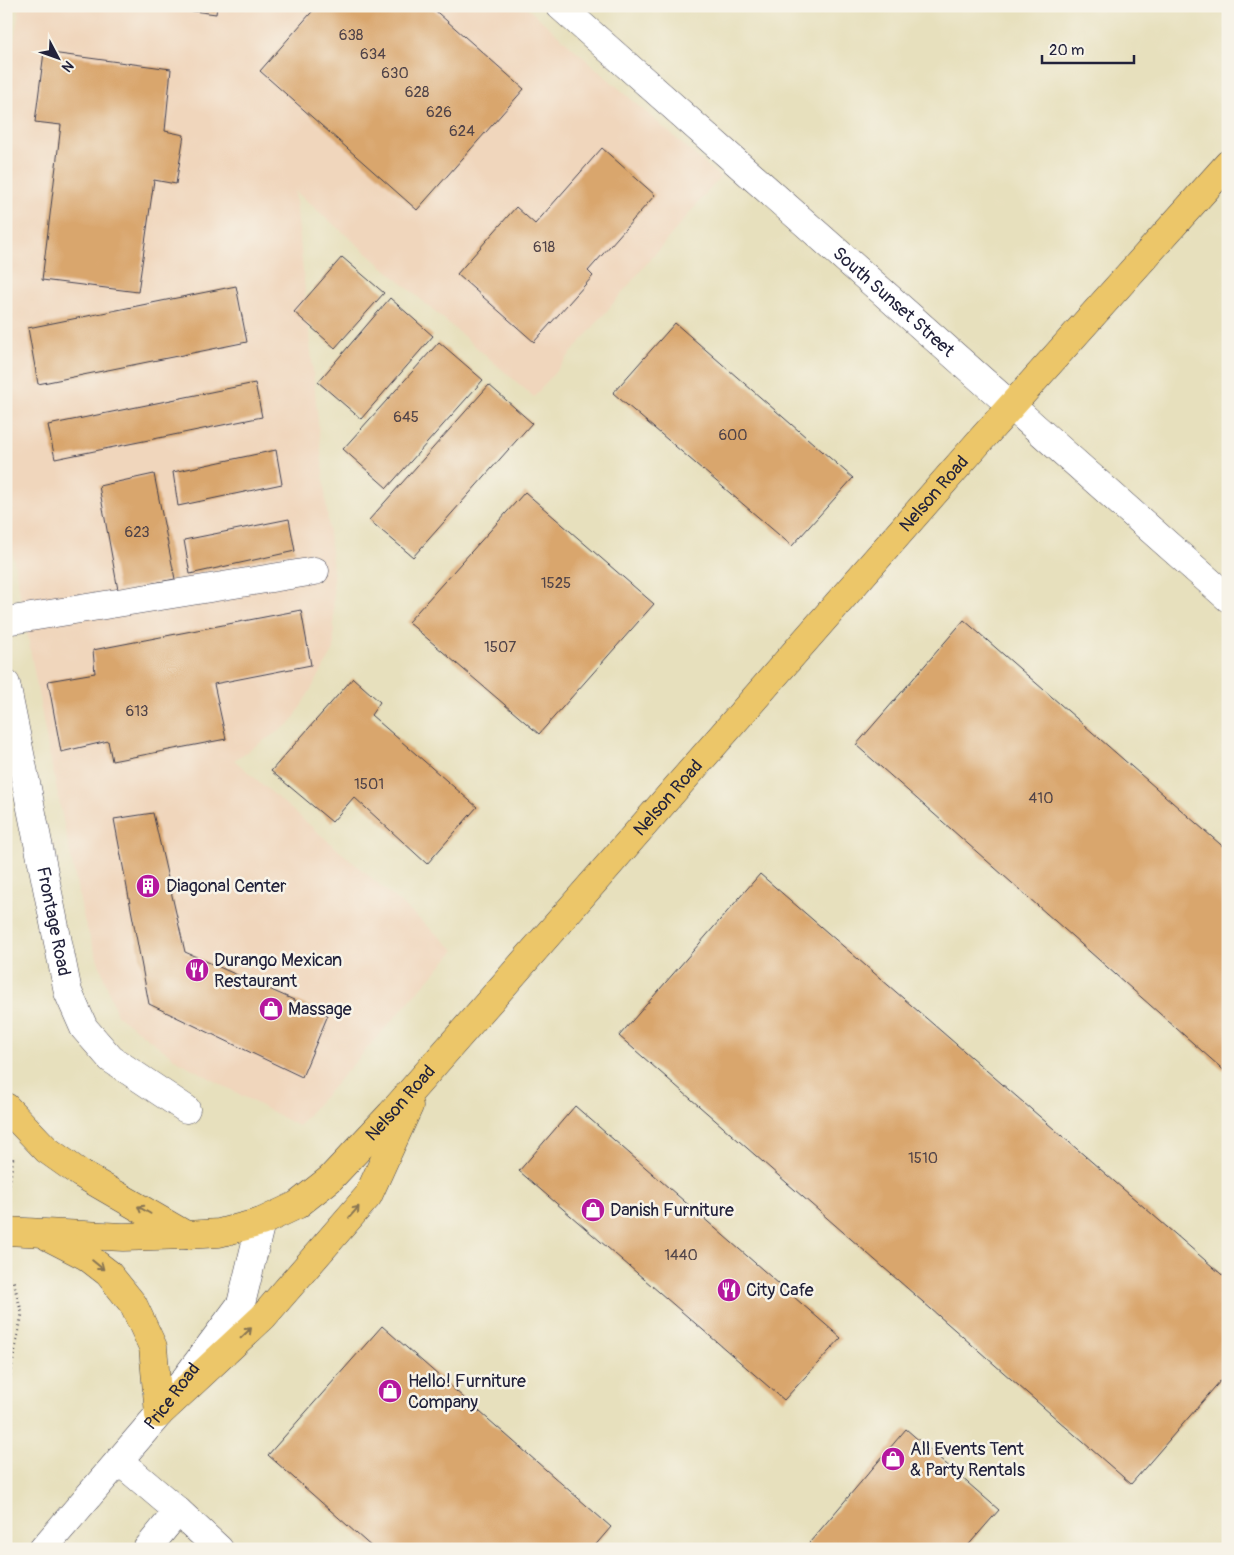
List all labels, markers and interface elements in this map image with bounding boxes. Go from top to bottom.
house number: 638 [339,26,364,45]
north arrow [32,32,82,82]
scale bar [1042,32,1134,64]
text: 20 m [1049,41,1084,60]
house number: 634 [360,45,386,64]
text: N [58,57,77,75]
house number: 630 [381,64,409,83]
house number: 628 [405,83,430,102]
house number: 626 [426,103,452,122]
house number: 624 [449,122,475,141]
house number: 618 [533,238,556,257]
street label: South Sunset Street [828,242,960,362]
house number: 645 [393,408,419,427]
house number: 600 [718,426,748,445]
street label: Nelson Road [894,450,973,537]
house number: 623 [124,523,150,542]
house number: 1525 [541,574,571,593]
house number: 1507 [484,638,516,657]
house number: 613 [126,702,148,721]
street label: Nelson Road [628,755,707,841]
house number: 1501 [354,775,384,794]
house number: 410 [1029,789,1053,808]
street label: Frontage Road [32,864,76,978]
building icon: Diagonal Center [135,873,161,899]
place label: Diagonal Center [166,875,287,898]
place label: Durango Mexican Restaurant [214,949,342,993]
restaurant icon: Durango Mexican Restaurant [184,957,210,983]
shop icon: Massage [258,996,284,1022]
place label: Massage [288,998,352,1021]
street label: Nelson Road [360,1060,440,1146]
house number: 1510 [908,1149,938,1168]
shop icon: Danish Furniture [580,1197,606,1223]
place label: Danish Furniture [610,1199,734,1222]
one-way arrow [137,1205,151,1215]
one-way arrow [348,1205,360,1218]
house number: 1440 [664,1246,698,1265]
one-way arrow [92,1260,105,1271]
restaurant icon: City Cafe [716,1277,742,1303]
place label: City Cafe [746,1279,814,1302]
one-way arrow [239,1327,252,1339]
street label: Price Road [139,1358,205,1435]
place label: Hello! Furniture Company [408,1370,526,1414]
shop icon: Hello! Furniture Company [377,1378,403,1404]
place label: All Events Tent & Party Rentals [910,1438,1025,1482]
shop icon: All Events Tent & Party Rentals [880,1446,906,1472]

